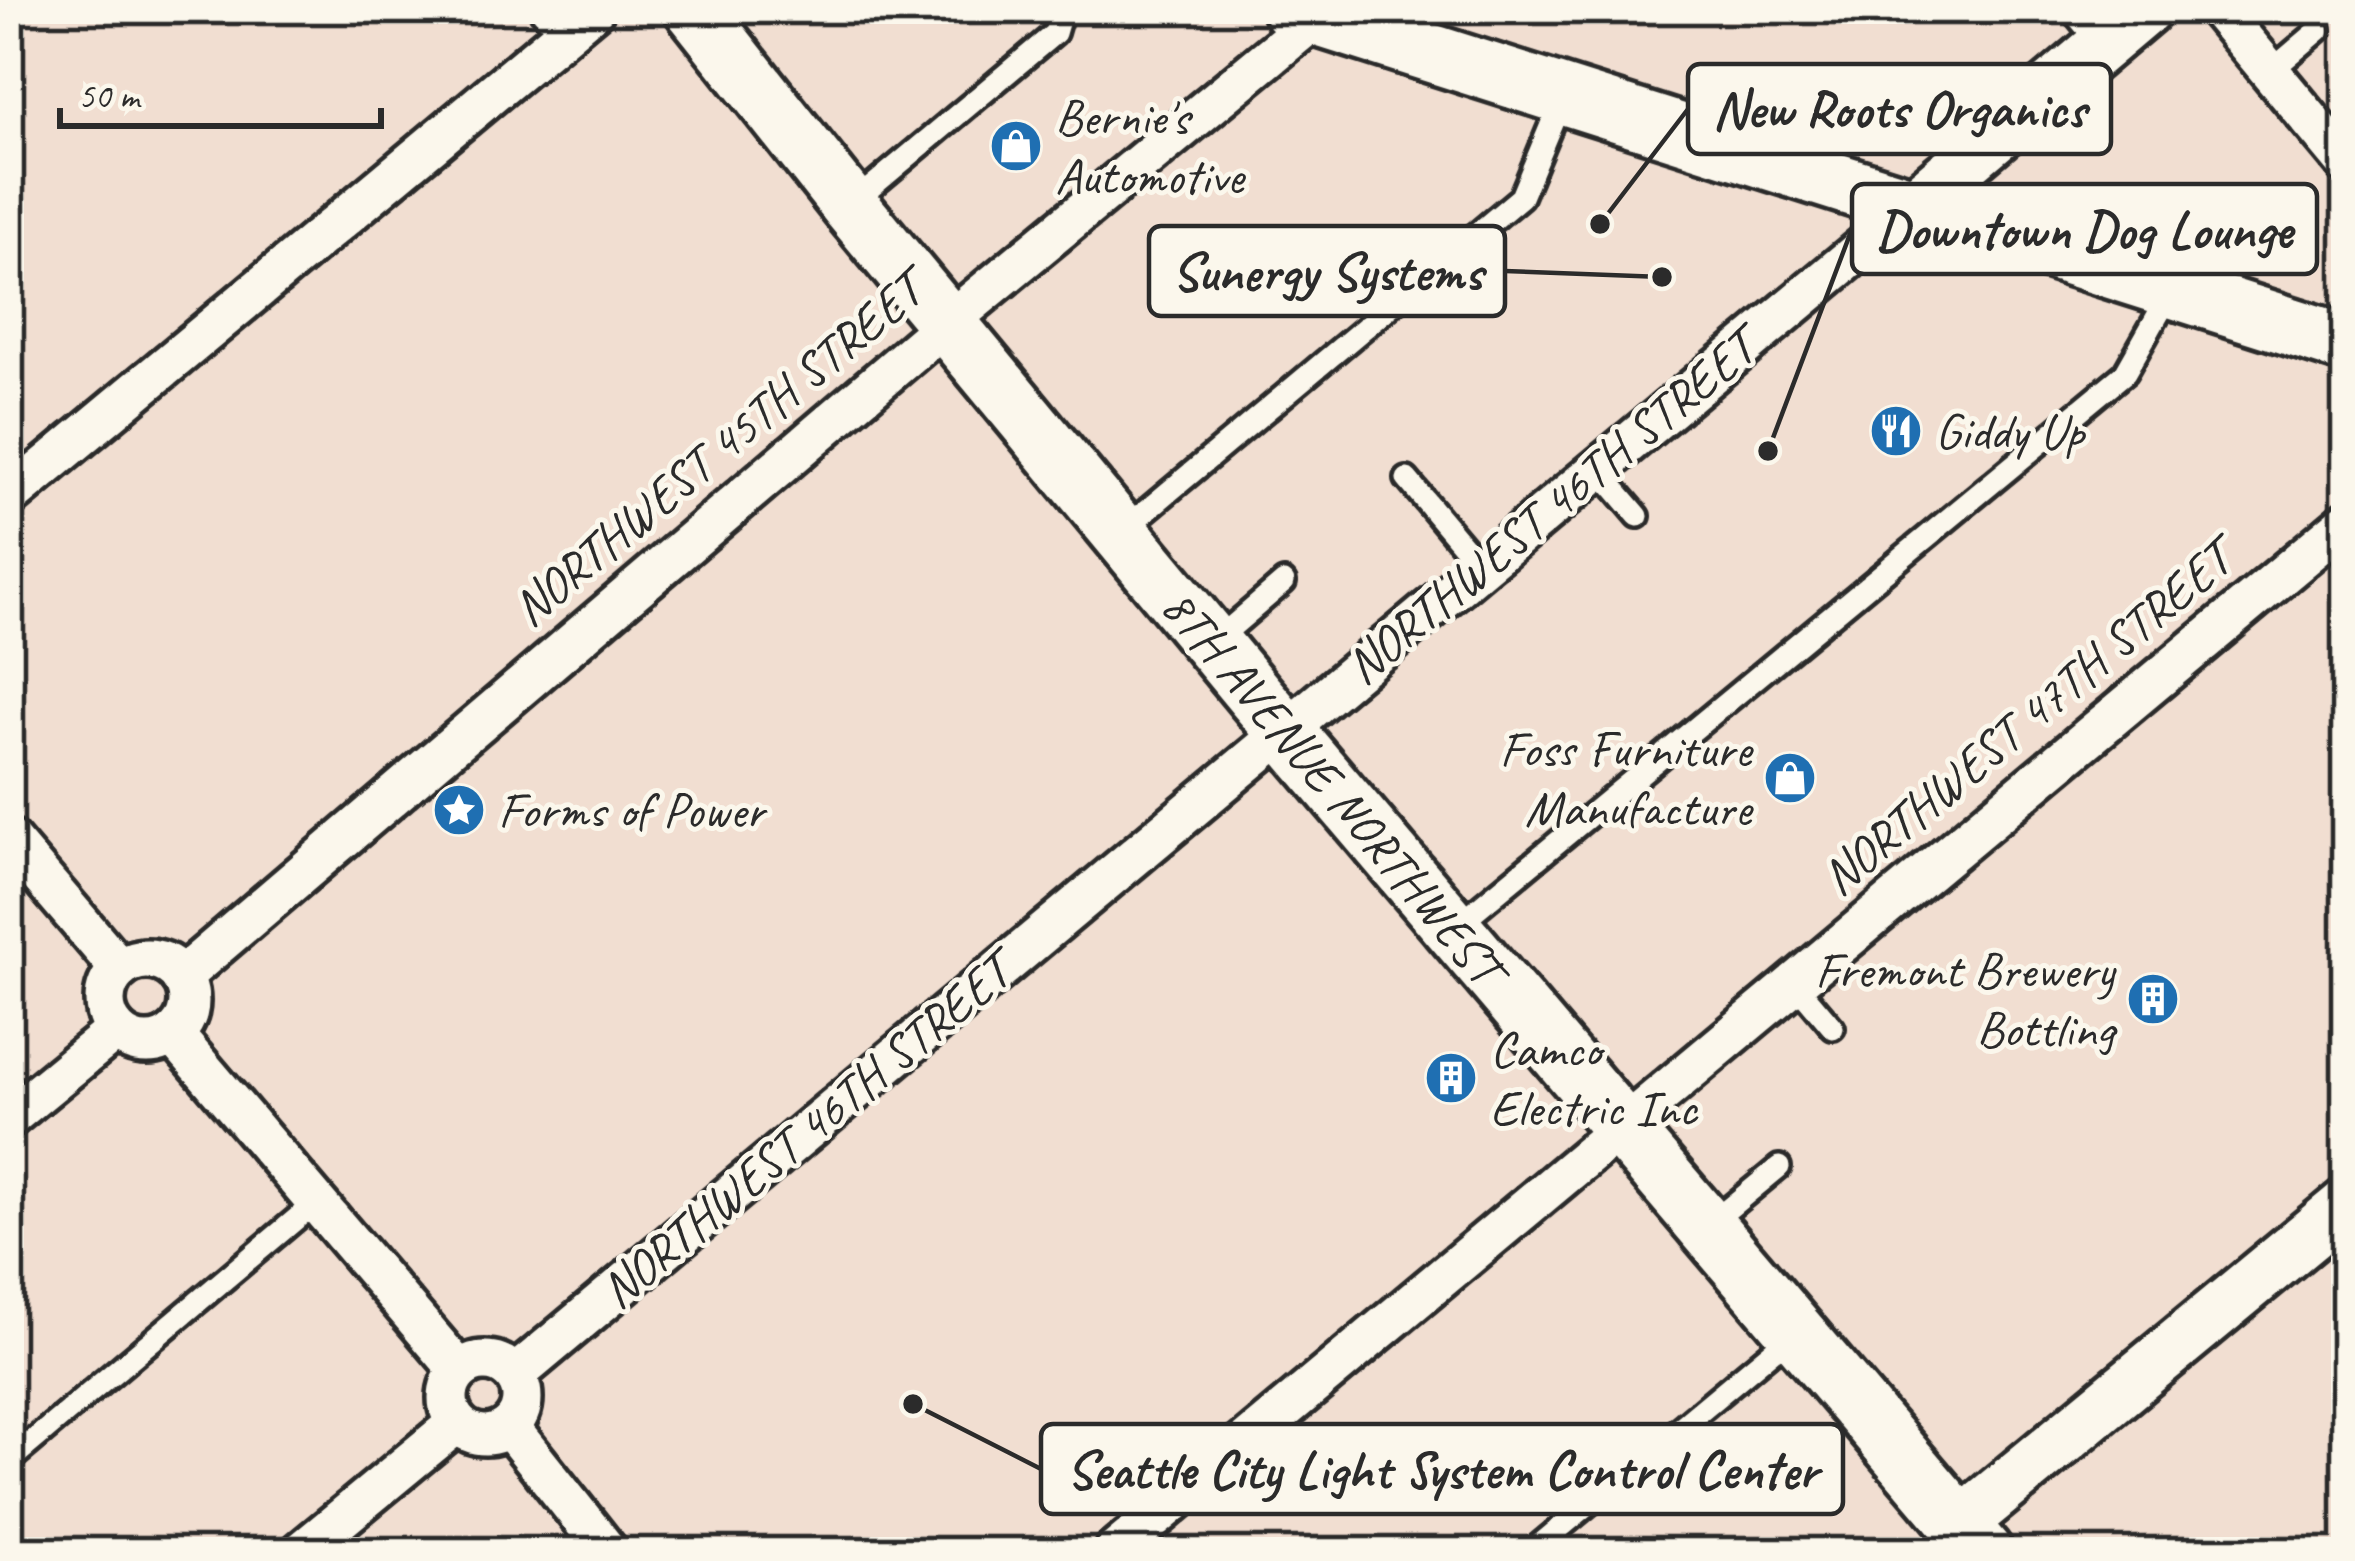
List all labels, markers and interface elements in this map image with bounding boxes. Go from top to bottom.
scale bar [60,54,381,128]
callout: New Roots Organics [1688,64,2111,154]
text: 50 m [78,73,142,119]
text: New Roots Organics [1712,75,2091,143]
place label: Bernie's Automotive [1055,85,1247,208]
shop icon: Bernie's Automotive [988,118,1044,174]
callout: Downtown Dog Lounge [1852,184,2317,274]
text: Downtown Dog Lounge [1876,196,2296,264]
callout: Sunergy Systems [1149,226,1505,316]
text: Sunergy Systems [1172,238,1488,306]
street label: NORTHWEST 45TH STREET [499,250,945,640]
street label: NORTHWEST 46TH STREET [1332,308,1778,698]
place label: Giddy Up [1935,399,2087,463]
restaurant icon: Giddy Up [1868,403,1924,459]
street label: NORTHWEST 47TH STREET [1808,519,2254,909]
street label: 8TH AVENUE NORTHWEST [1148,575,1524,1006]
place label: Foss Furniture Manufacture [1500,717,1754,840]
shop icon: Foss Furniture Manufacture [1762,750,1818,806]
place label: Forms of Power [498,778,768,842]
place icon: Forms of Power [431,782,487,838]
street label: NORTHWEST 46TH STREET [587,932,1033,1322]
place label: Fremont Brewery Bottling [1815,938,2118,1061]
building icon: Fremont Brewery Bottling [2125,971,2181,1027]
place label: Camco Electric Inc [1490,1017,1699,1140]
building icon: Camco Electric Inc [1423,1050,1479,1106]
callout: Seattle City Light System Control Center [1041,1424,1843,1514]
text: Seattle City Light System Control Center [1066,1436,1823,1504]

